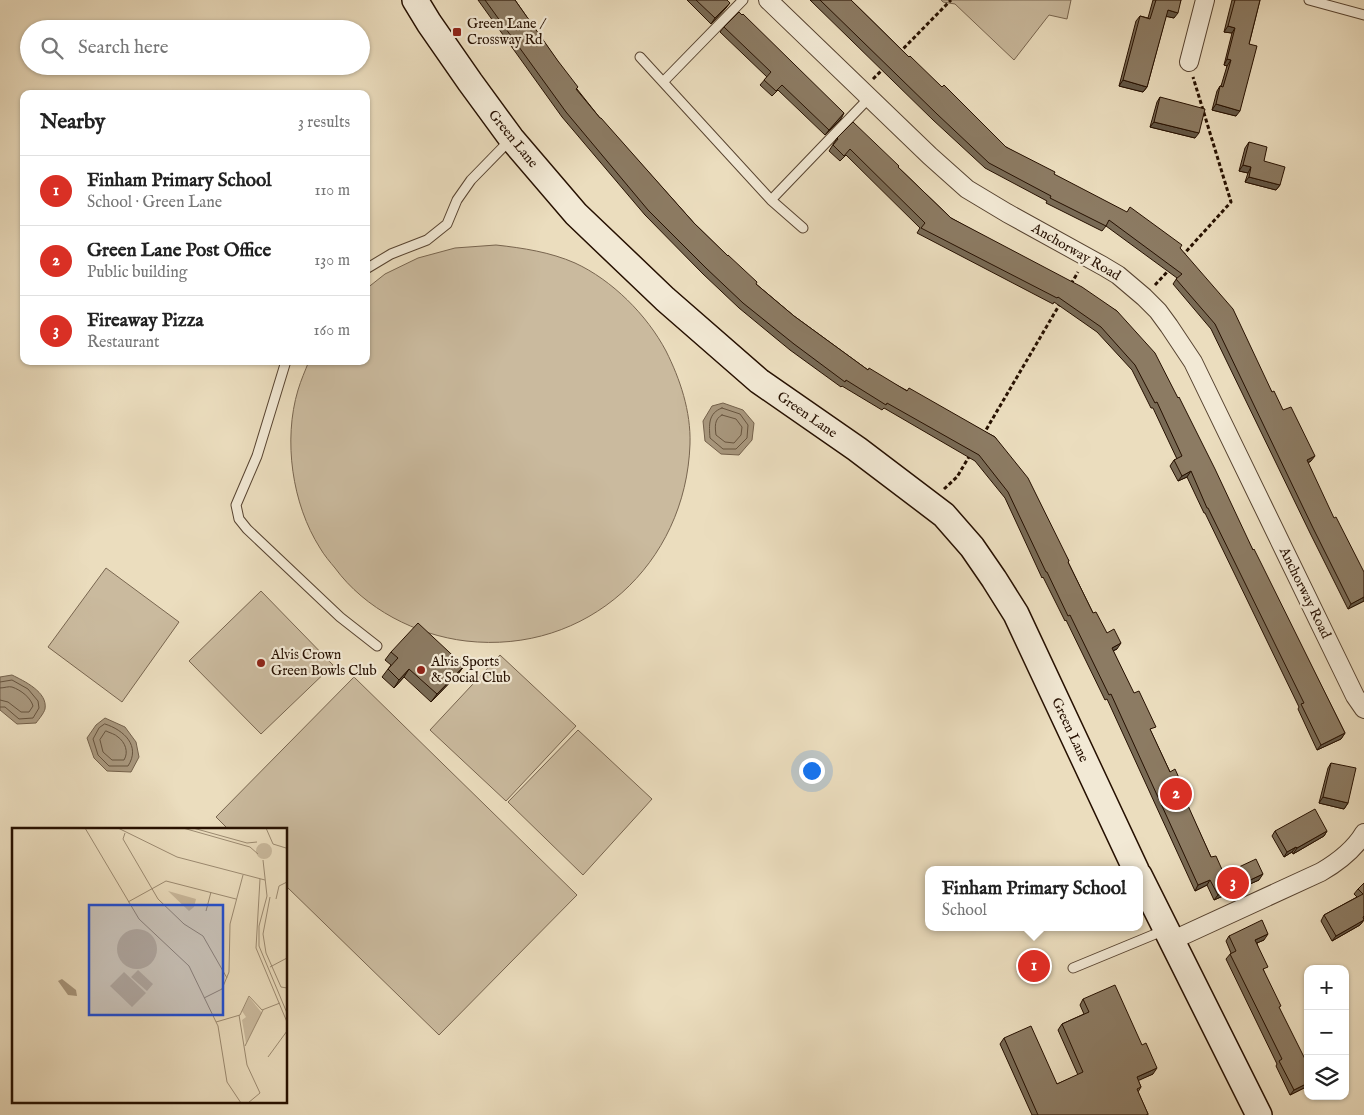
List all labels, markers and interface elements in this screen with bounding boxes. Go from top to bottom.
place label: Green Lane / Crossway Rd [467,15,547,49]
search box [20,20,370,75]
marker: Green Lane / Crossway Rd [451,26,463,38]
icon: search [38,34,66,62]
text: Search here [78,36,169,60]
street label: Green Lane [484,106,542,172]
text: Nearby [40,109,105,136]
text: 3 results [298,113,350,133]
text: Finham Primary School [87,169,271,193]
text: 1 [53,181,59,201]
text: 110 m [314,181,350,201]
text: School · Green Lane [87,193,222,213]
street label: Anchorway Road [1027,219,1124,285]
text: Green Lane Post Office [87,239,271,263]
text: 2 [52,251,60,271]
text: 130 m [314,251,350,271]
text: Public building [87,263,187,283]
text: Fireaway Pizza [87,309,204,333]
text: 3 [53,321,59,341]
text: 160 m [314,321,350,341]
text: Restaurant [87,333,160,353]
street label: Green Lane [773,388,841,443]
street label: Anchorway Road [1275,543,1335,642]
place label: Alvis Crown Green Bowls Club [270,646,377,680]
place label: Alvis Sports & Social Club [430,653,511,687]
marker: Alvis Crown Green Bowls Club [255,657,267,669]
marker: Alvis Sports & Social Club [415,664,427,676]
street label: Green Lane [1047,695,1093,766]
your location [799,758,825,784]
pin: 2 [1160,775,1192,813]
inset map [12,828,288,1102]
pin: 3 [1217,864,1249,902]
popup [925,866,1143,931]
text: Finham Primary School [942,877,1126,901]
text: School [942,901,987,921]
pin: 1 [1018,947,1050,985]
map controls [1304,965,1349,1100]
button: + [1304,965,1349,1010]
button: − [1304,1010,1349,1055]
button: layers [1304,1055,1349,1100]

